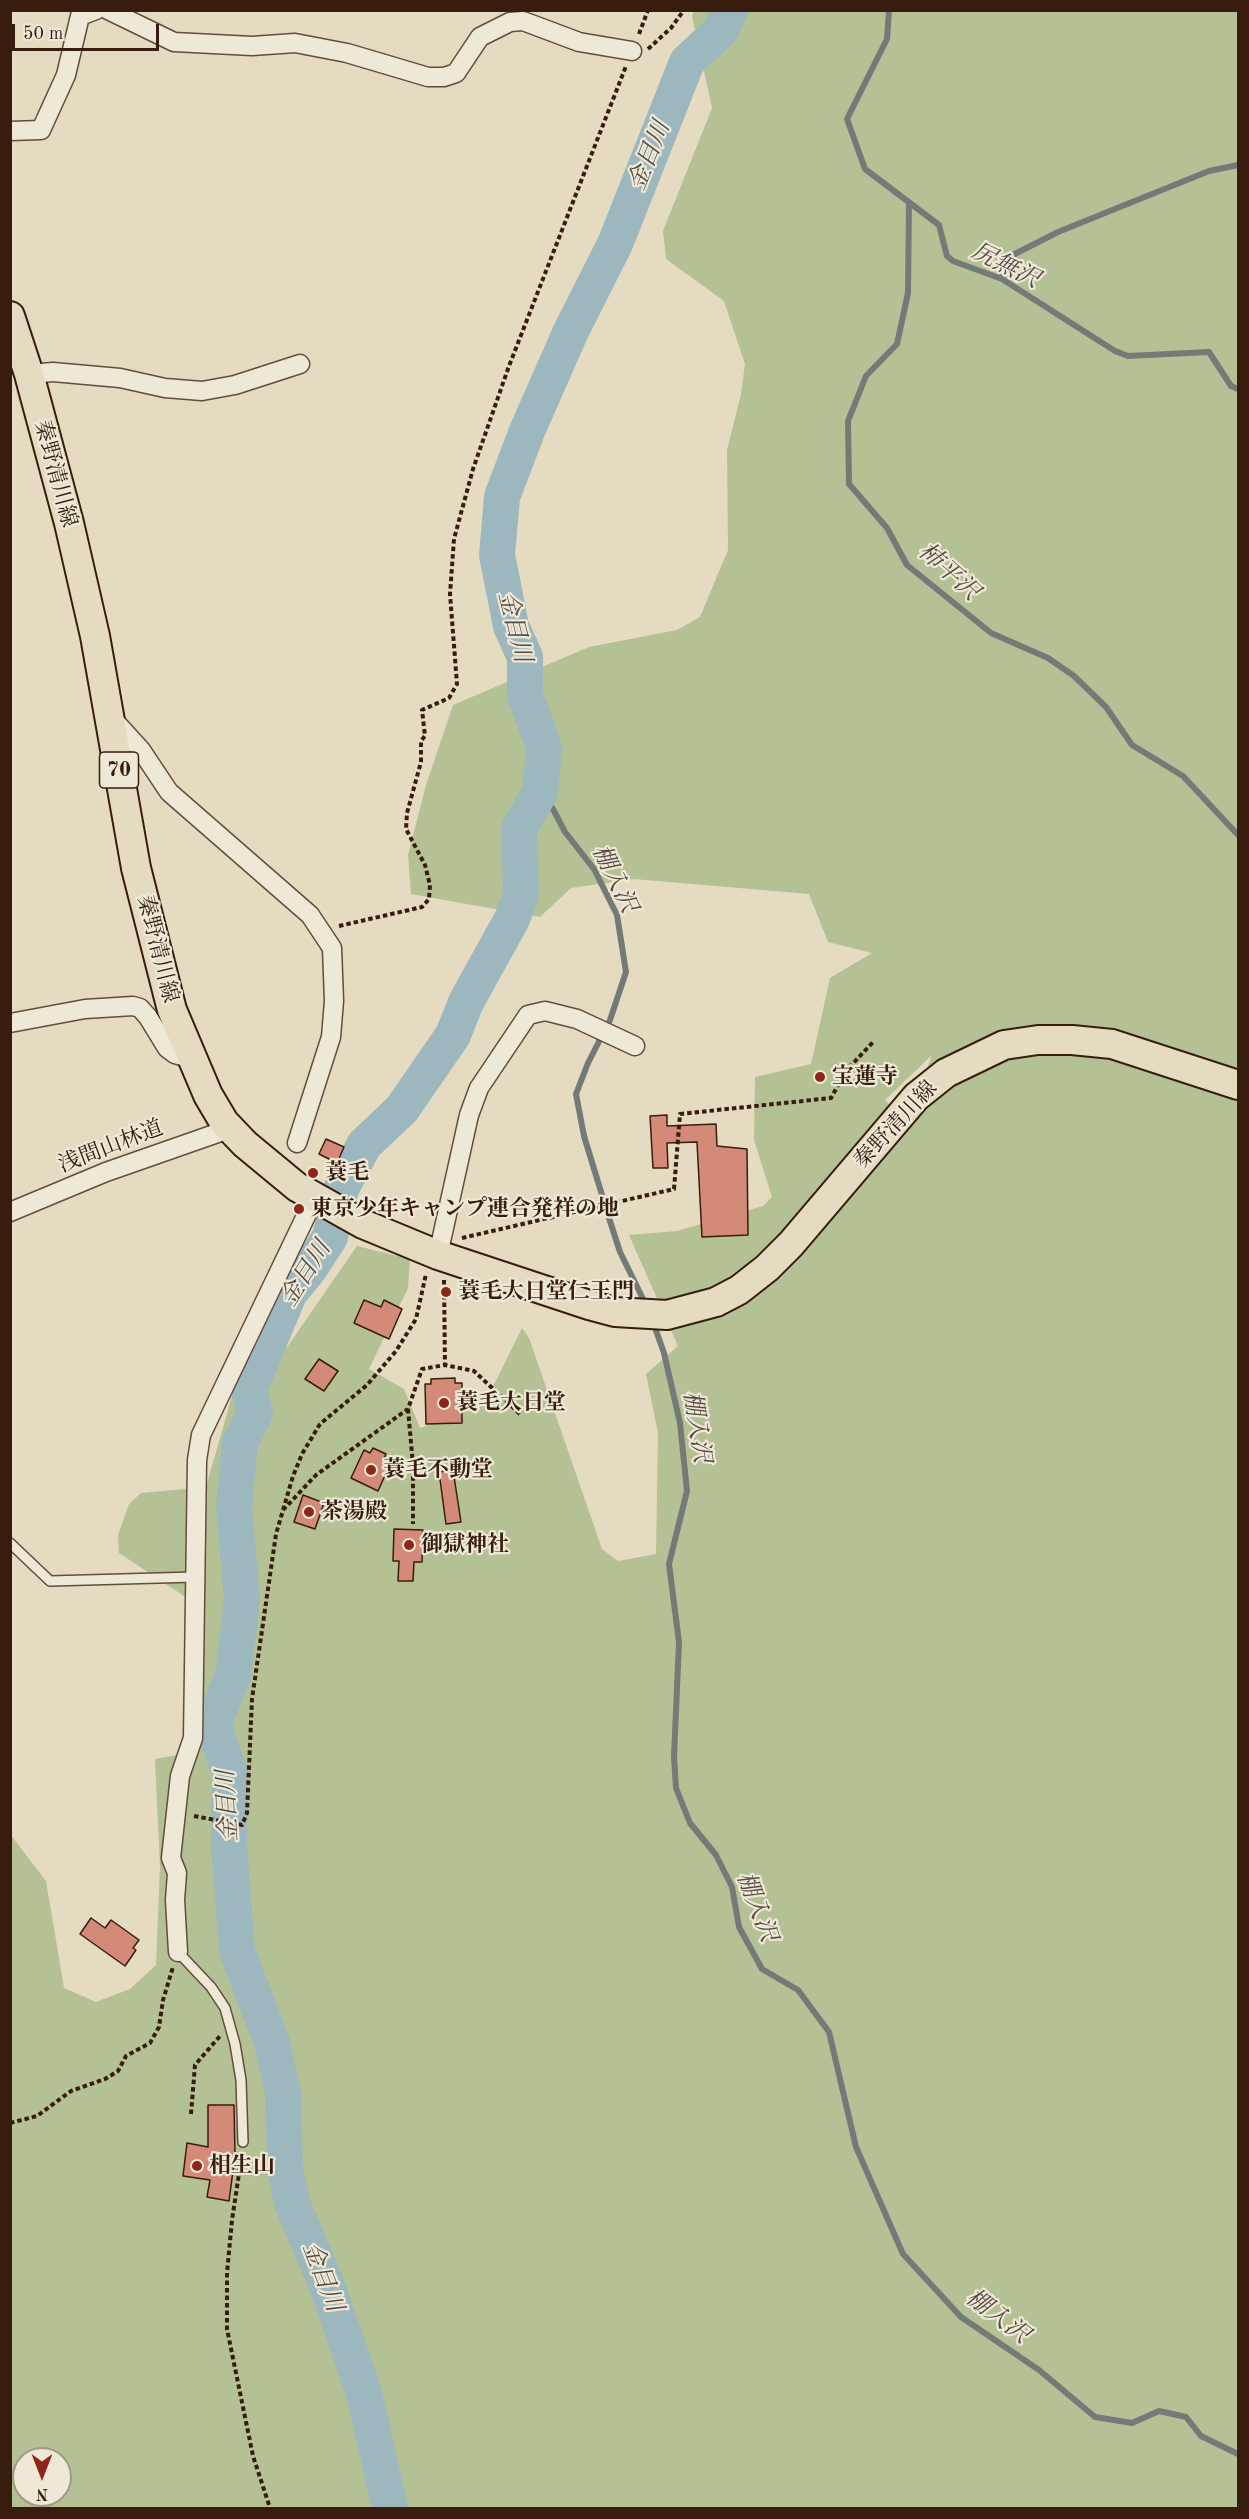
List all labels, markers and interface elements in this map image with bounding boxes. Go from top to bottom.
scale bar [15,12,162,50]
text: 50 m [23,25,63,43]
water label: 金目川 [623,117,677,195]
water label: 尻無沢 [966,237,1044,295]
street label: 秦野清川線 [28,417,82,531]
water label: 柿平沢 [912,537,984,607]
water label: 金目川 [491,589,537,665]
road number: 70 [100,752,138,788]
water label: 棚入沢 [585,840,643,918]
street label: 秦野清川線 [131,892,183,1006]
place label: 宝蓮寺 [832,1064,898,1090]
marker: 宝蓮寺 [813,1070,827,1084]
street label: 秦野清川線 [849,1076,943,1174]
street label: 浅間山林道 [55,1115,167,1179]
place label: 蓑毛 [325,1160,369,1186]
marker: 蓑毛 [306,1166,320,1180]
place label: 東京少年キャンプ連合発祥の地 [311,1196,619,1222]
marker: 東京少年キャンプ連合発祥の地 [292,1202,306,1216]
water label: 金目川 [275,1236,337,1312]
place label: 蓑毛大日堂仁王門 [458,1279,634,1305]
marker: 蓑毛大日堂仁王門 [439,1285,453,1299]
water label: 棚入沢 [676,1389,716,1465]
place label: 蓑毛大日堂 [456,1390,566,1416]
marker: 蓑毛大日堂 [437,1396,451,1410]
place label: 蓑毛不動堂 [383,1457,493,1483]
marker: 蓑毛不動堂 [364,1463,378,1477]
place label: 茶湯殿 [321,1499,387,1525]
marker: 茶湯殿 [302,1505,316,1519]
place label: 御獄神社 [421,1532,509,1558]
marker: 御獄神社 [402,1538,416,1552]
water label: 金目川 [212,1769,244,1843]
water label: 棚入沢 [730,1868,782,1946]
place label: 相生山 [209,2153,275,2179]
marker: 相生山 [190,2159,204,2173]
water label: 金目川 [296,2238,348,2316]
water label: 棚入沢 [960,2284,1034,2350]
north arrow [12,2447,72,2507]
text: N [36,2485,48,2501]

